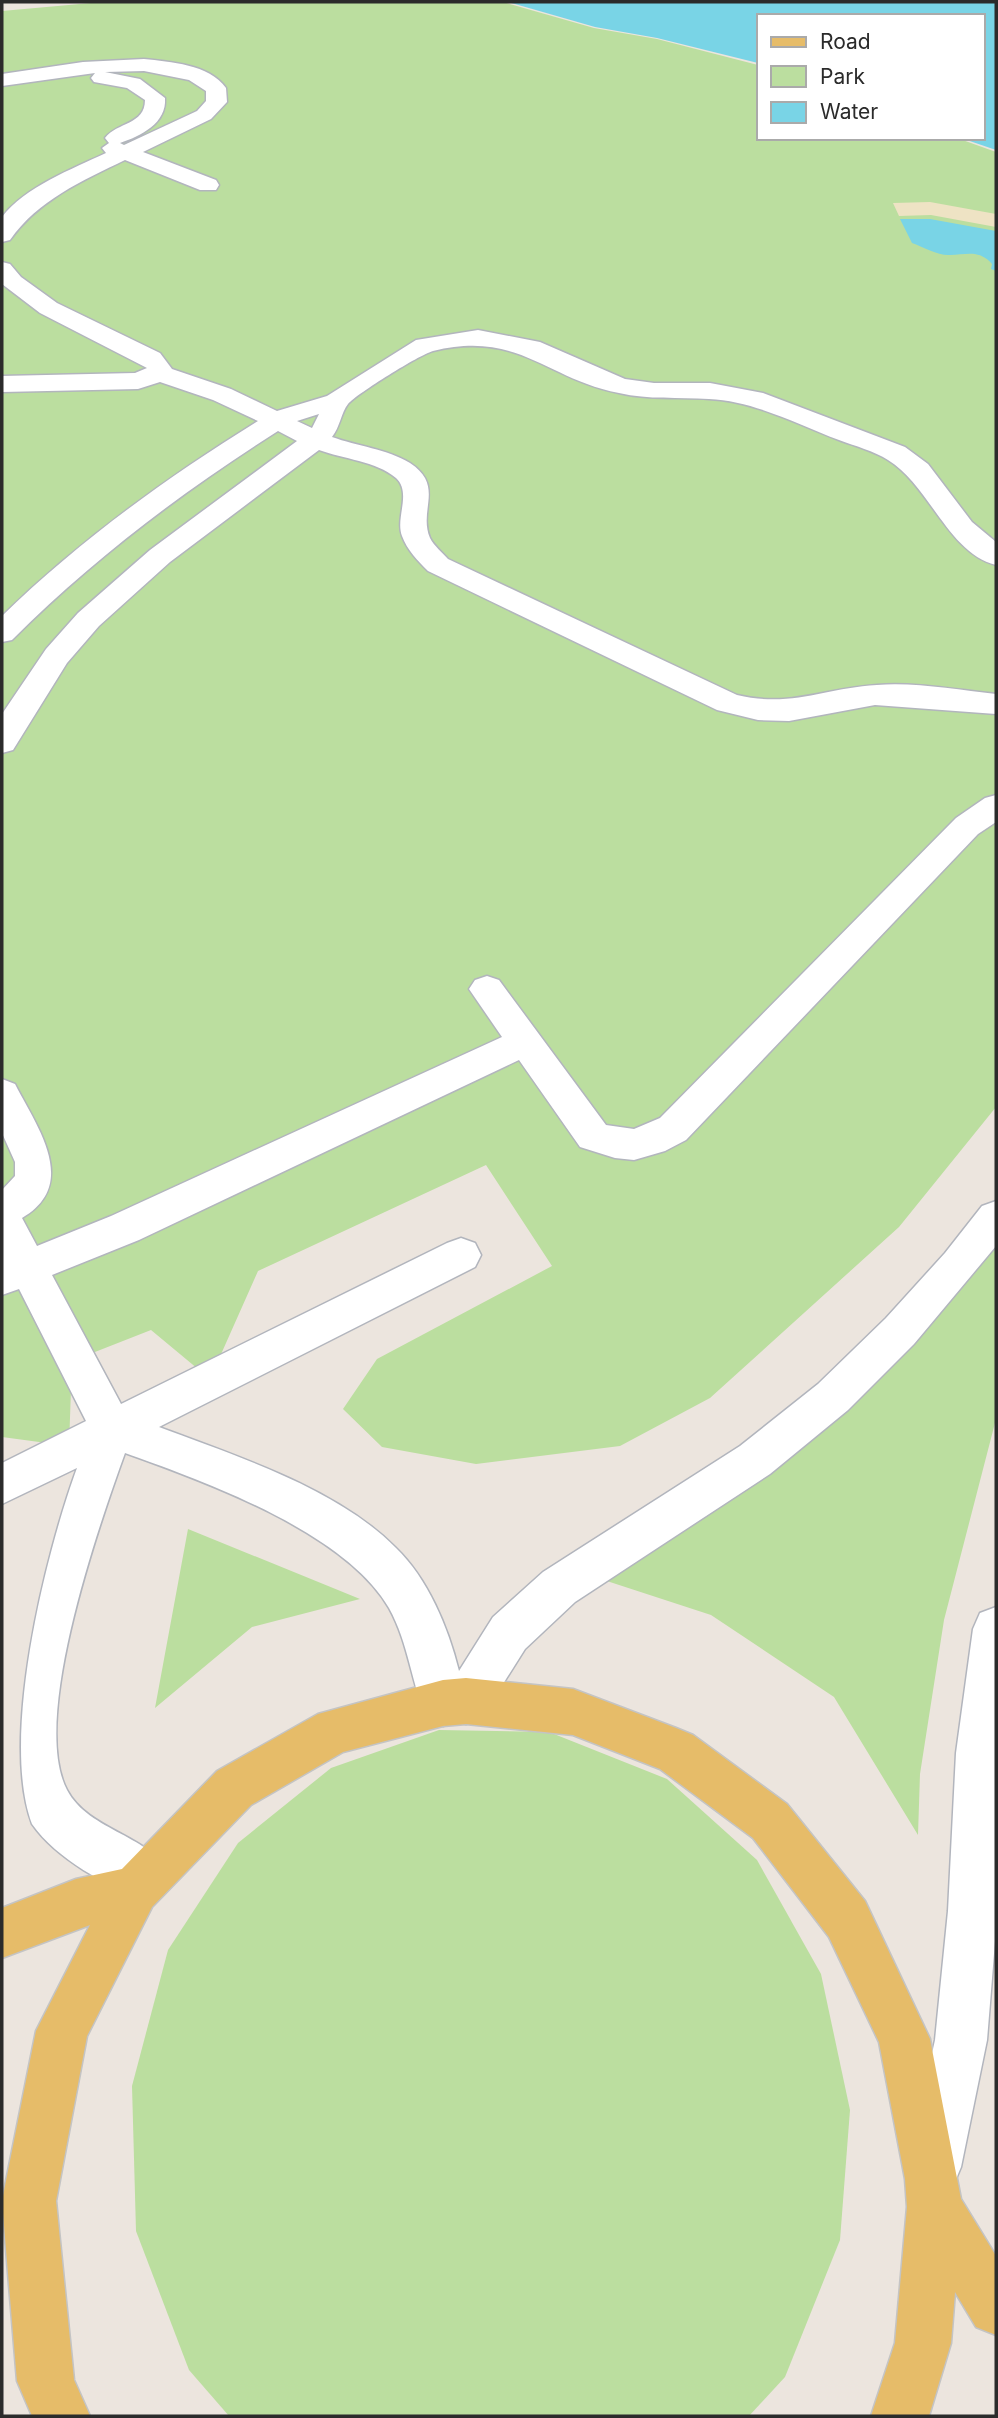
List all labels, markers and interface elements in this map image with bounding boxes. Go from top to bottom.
legend [757,14,984,140]
text: Road [820,29,871,54]
text: Park [820,64,865,89]
text: Water [820,99,878,124]

